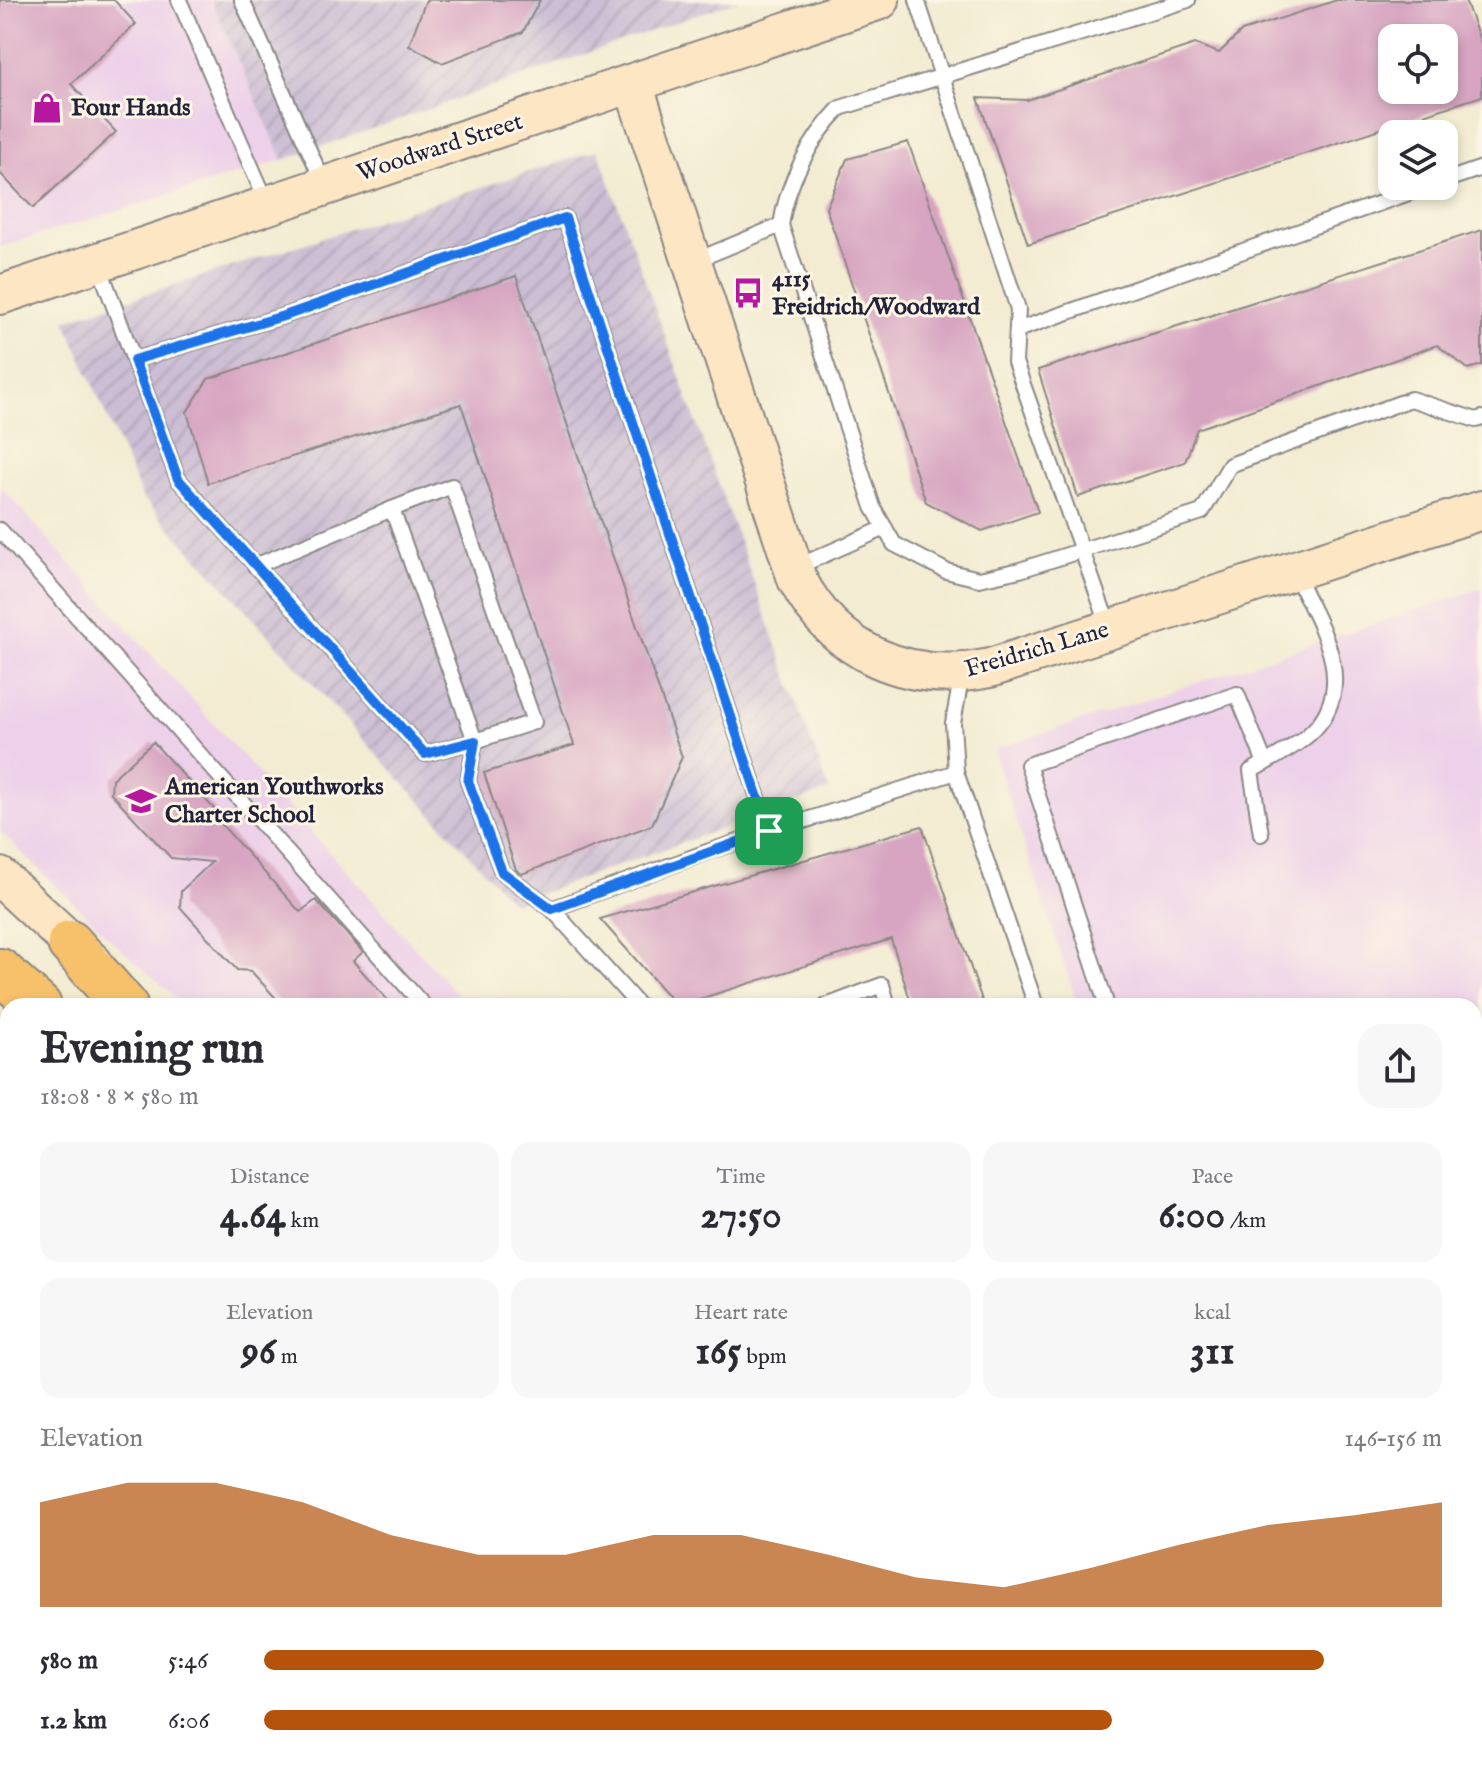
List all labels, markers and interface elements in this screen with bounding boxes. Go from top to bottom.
map controls [1378,24,1458,200]
button: locate [1378,24,1458,104]
shop icon: Four Hands [30,91,64,125]
place label: Four Hands [71,93,191,124]
street label: Woodward Street [353,107,527,189]
button: layers [1378,120,1458,200]
place label: 4115 Freidrich/Woodward [772,264,981,323]
bus stop icon: 4115 Freidrich/Woodward [731,276,765,310]
street label: Freidrich Lane [961,615,1113,685]
place label: American Youthworks Charter School [164,772,384,831]
school or university icon: American Youthworks Charter School [124,784,158,818]
pin [735,797,803,865]
icon: arrive [747,809,791,853]
text: Evening run [40,1022,264,1078]
button: share [1358,1024,1442,1108]
text: 18:08 · 8 × 580 m [40,1080,199,1113]
text: Distance [230,1163,309,1191]
text: Time [717,1163,765,1191]
text: Pace [1192,1163,1233,1191]
text: 4.64 [220,1191,286,1242]
text: 27:50 [700,1191,782,1242]
text: 6:00 [1158,1191,1225,1242]
text: km [286,1207,319,1235]
text: /km [1225,1207,1266,1235]
text: Elevation [226,1299,313,1327]
text: Heart rate [694,1299,788,1327]
text: kcal [1194,1299,1231,1327]
text: 96 [242,1327,276,1378]
text: 165 [695,1327,741,1378]
text: 311 [1190,1327,1235,1378]
text: m [276,1343,298,1371]
text: bpm [741,1343,787,1371]
text: Elevation [40,1422,143,1455]
text: 146–156 m [1344,1422,1442,1455]
text: 580 m [40,1644,98,1677]
text: 5:46 [168,1644,208,1677]
text: 1.2 km [40,1704,107,1737]
text: 6:06 [168,1704,210,1737]

